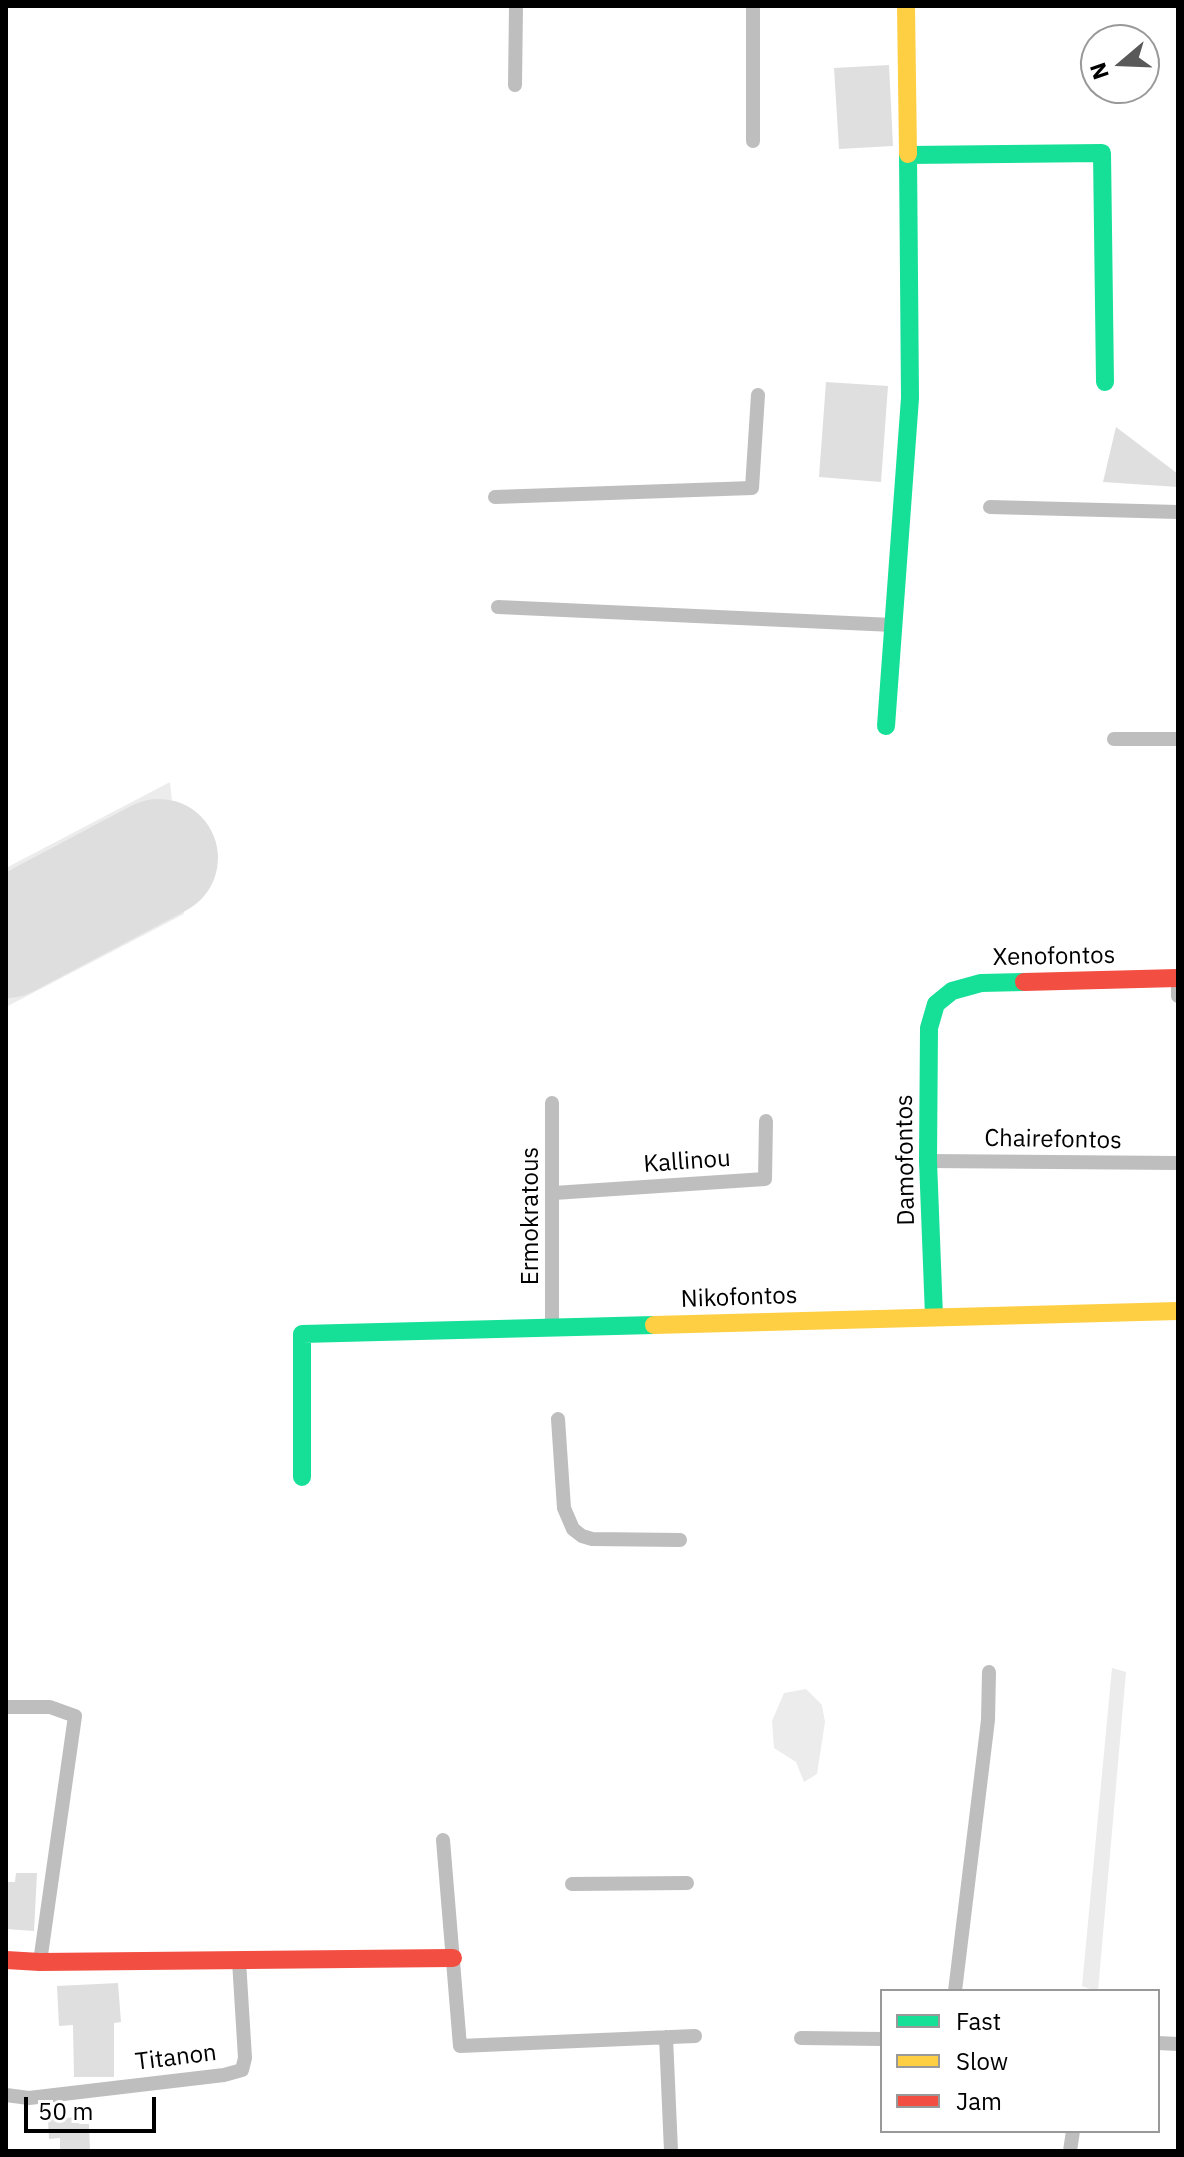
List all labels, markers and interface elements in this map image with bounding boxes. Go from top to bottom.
north arrow [1080,24,1160,104]
text: N [1082,59,1115,84]
street label: Xenofontos [992,942,1116,972]
street label: Damofontos [890,1094,922,1226]
street label: Chairefontos [984,1124,1122,1156]
street label: Kallinou [642,1145,732,1179]
street label: Ermokratous [517,1147,545,1285]
street label: Nikofontos [680,1282,798,1314]
legend [880,1989,1160,2133]
text: Fast [956,2005,1001,2037]
street label: Titanon [134,2039,218,2077]
text: Slow [956,2045,1008,2077]
scale bar [28,2081,160,2131]
text: Jam [956,2085,1002,2117]
text: 50 m [38,2095,93,2127]

